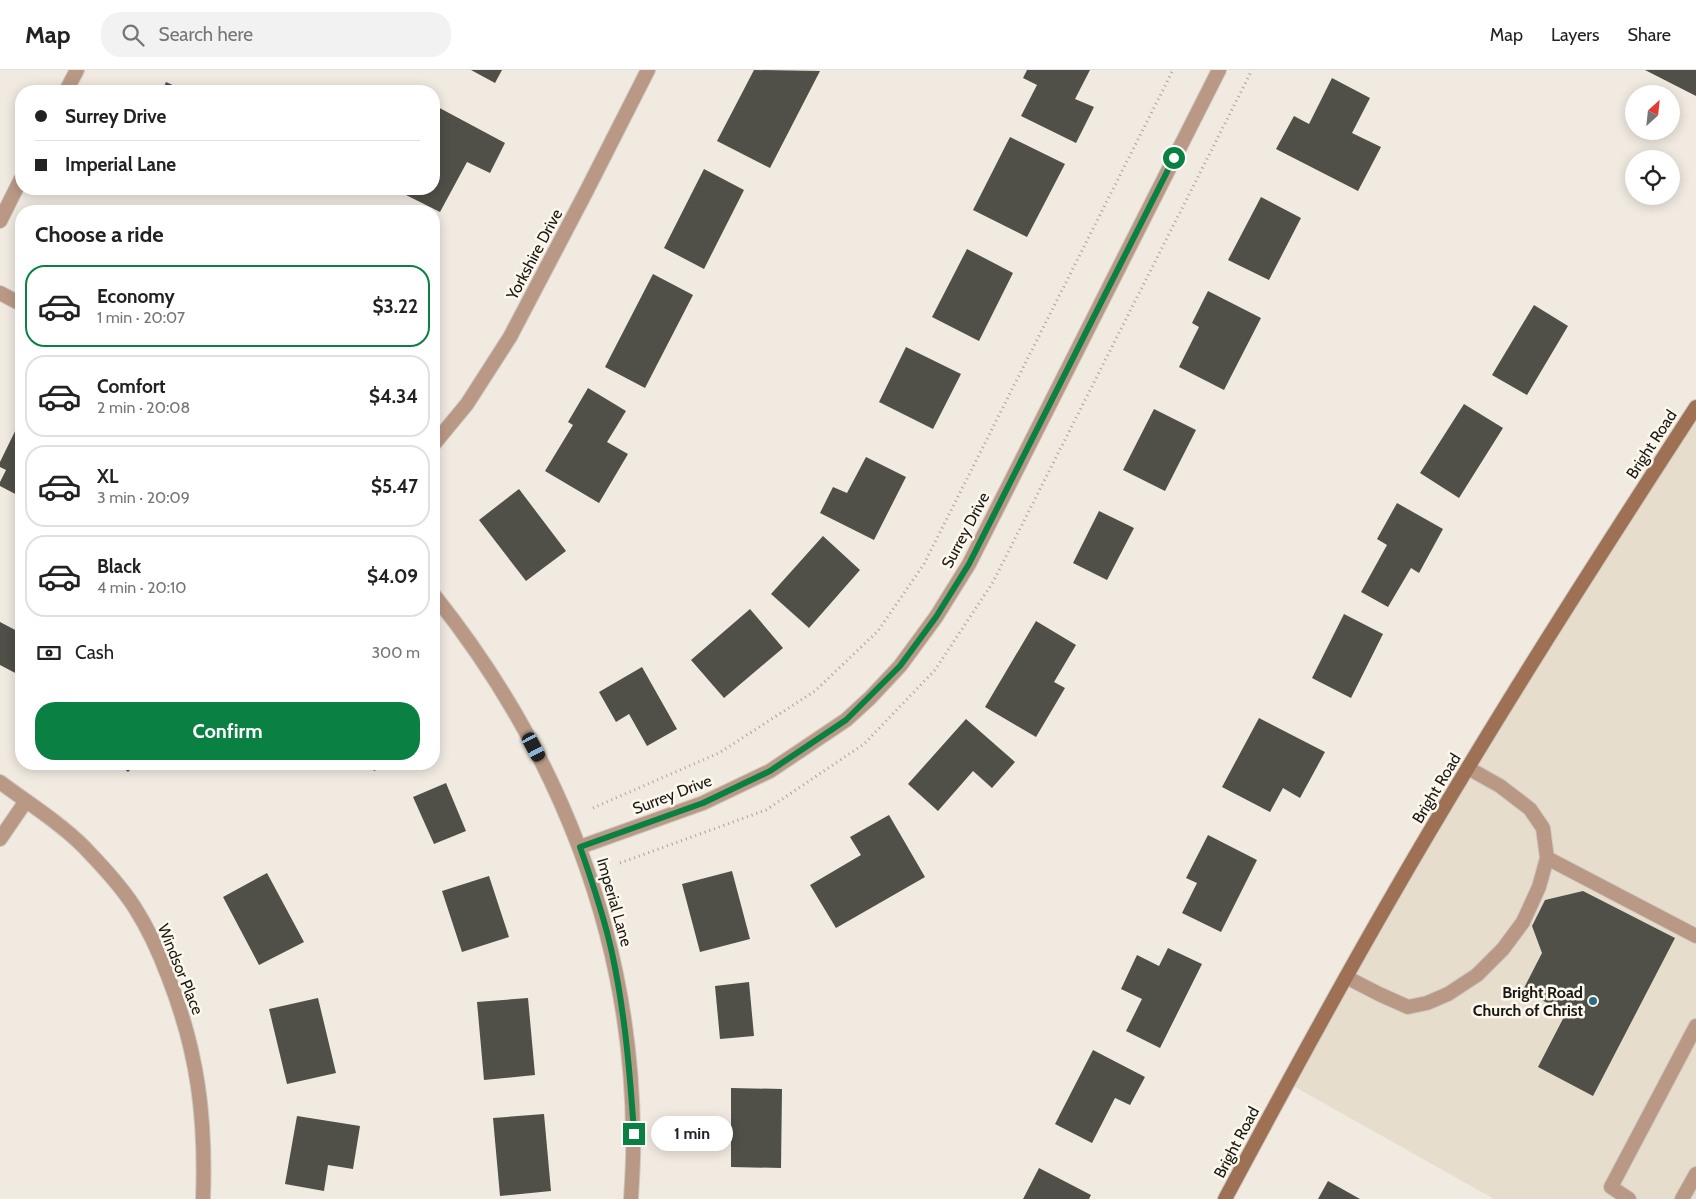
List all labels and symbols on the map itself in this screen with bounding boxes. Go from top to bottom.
north arrow [1625,85,1680,140]
route start [1163,147,1185,169]
street label: Yorkshire Drive [502,206,566,304]
street label: Bright Road [1622,406,1681,482]
street label: Surrey Drive [938,489,993,571]
car [520,730,547,764]
street label: Bright Road [1408,750,1465,827]
street label: Surrey Drive [630,771,714,818]
street label: Imperial Lane [593,856,636,949]
street label: Windsor Place [154,921,207,1017]
place label: Bright Road Church of Christ [1473,983,1583,1020]
marker: Bright Road Church of Christ [1587,995,1599,1007]
street label: Bright Road [1210,1103,1263,1181]
callout: 1 min [652,1116,734,1152]
route end [623,1123,645,1145]

